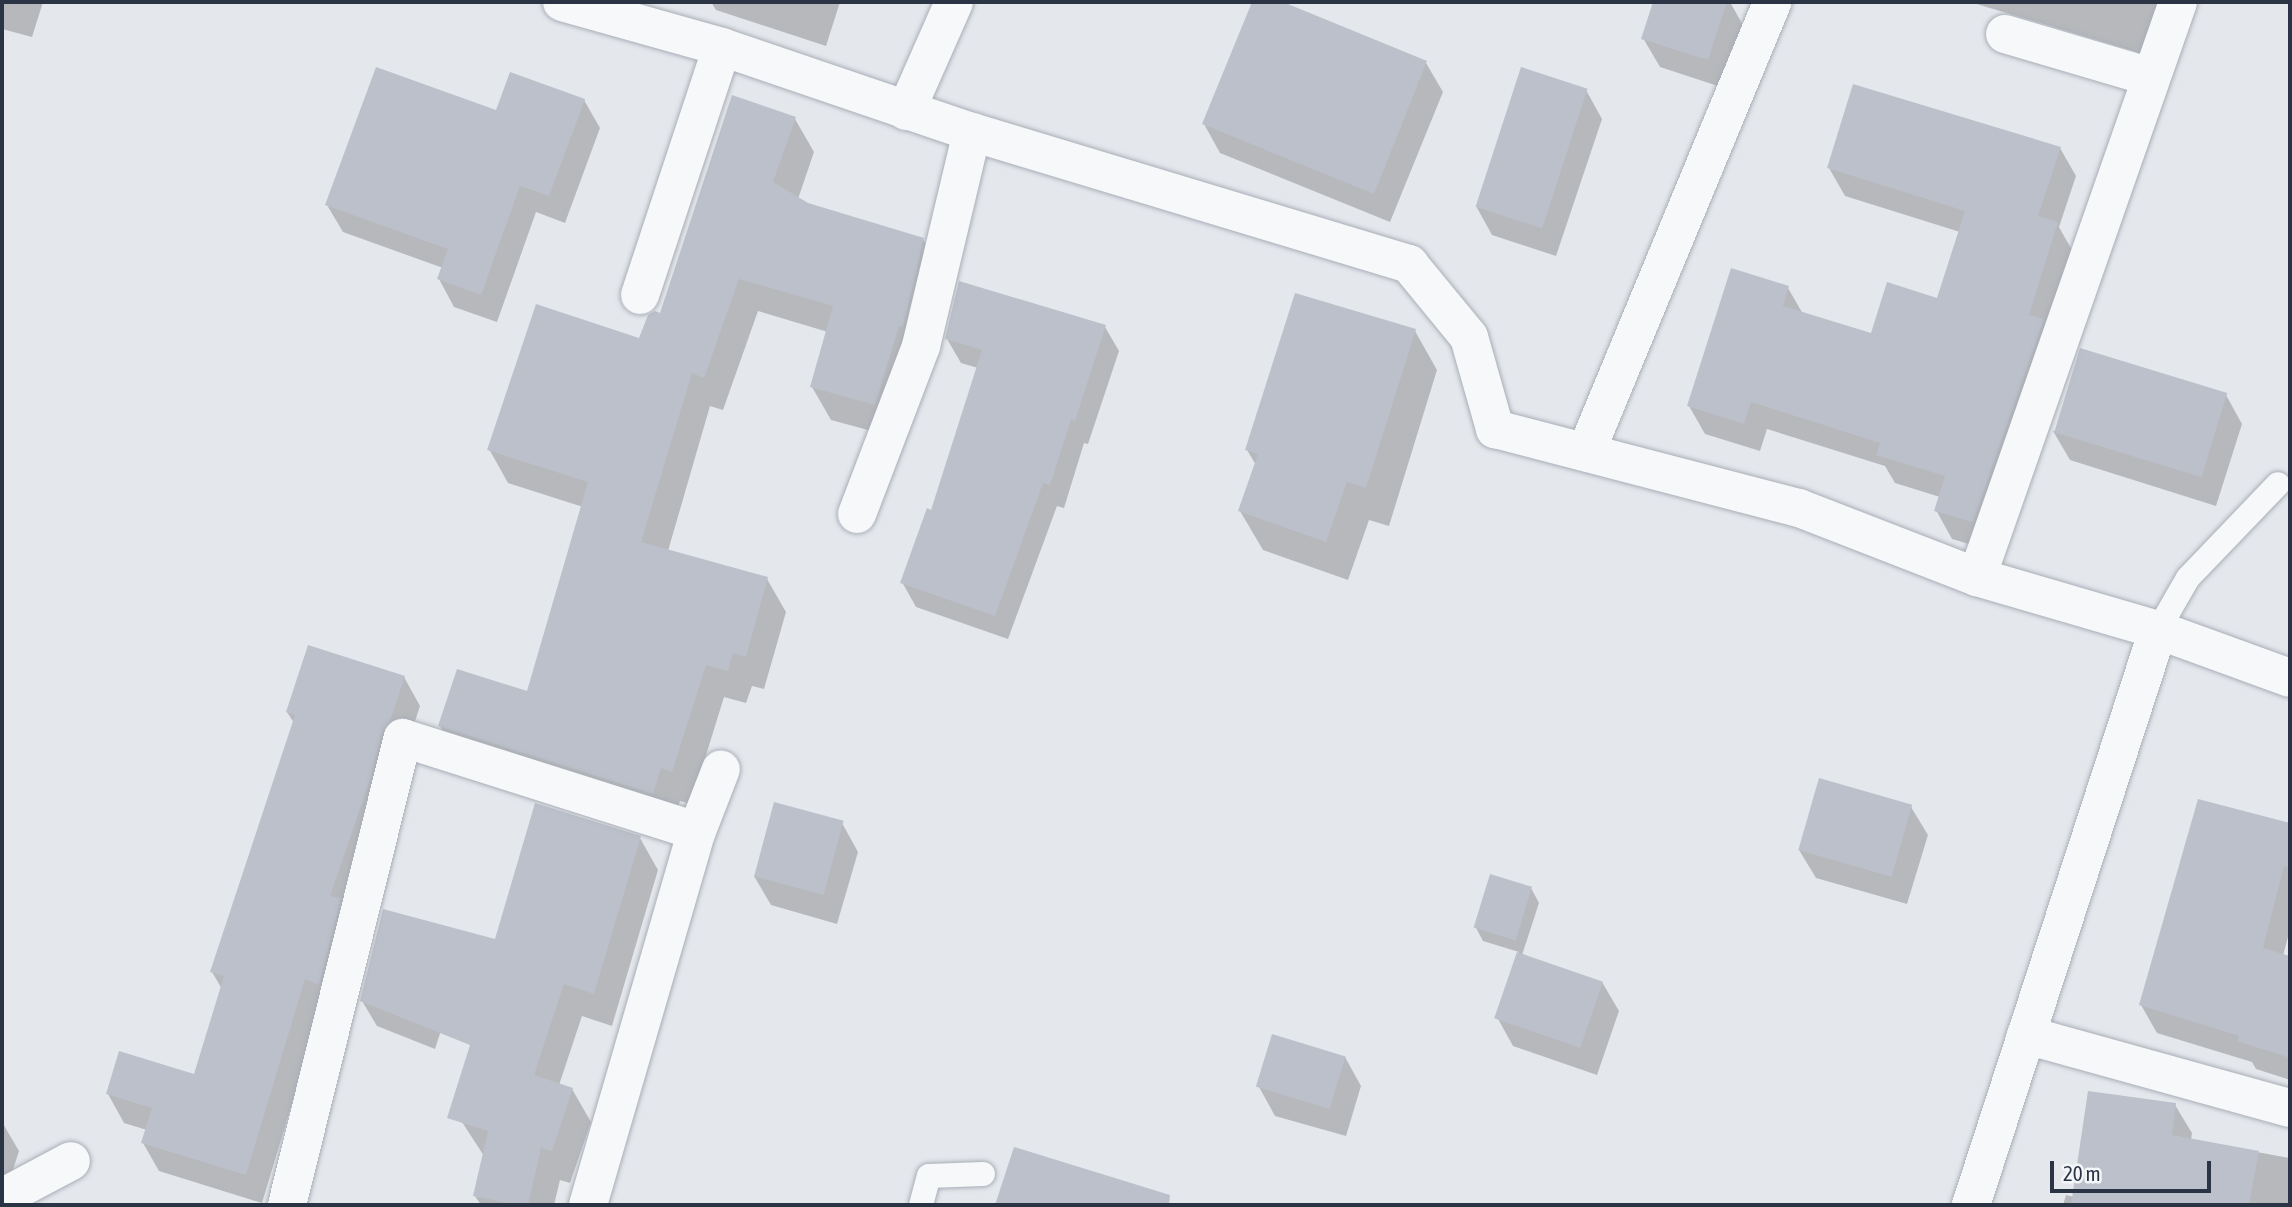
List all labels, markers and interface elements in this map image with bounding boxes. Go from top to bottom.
scale bar [2054,1148,2215,1192]
text: 20 m [2063,1161,2101,1185]

